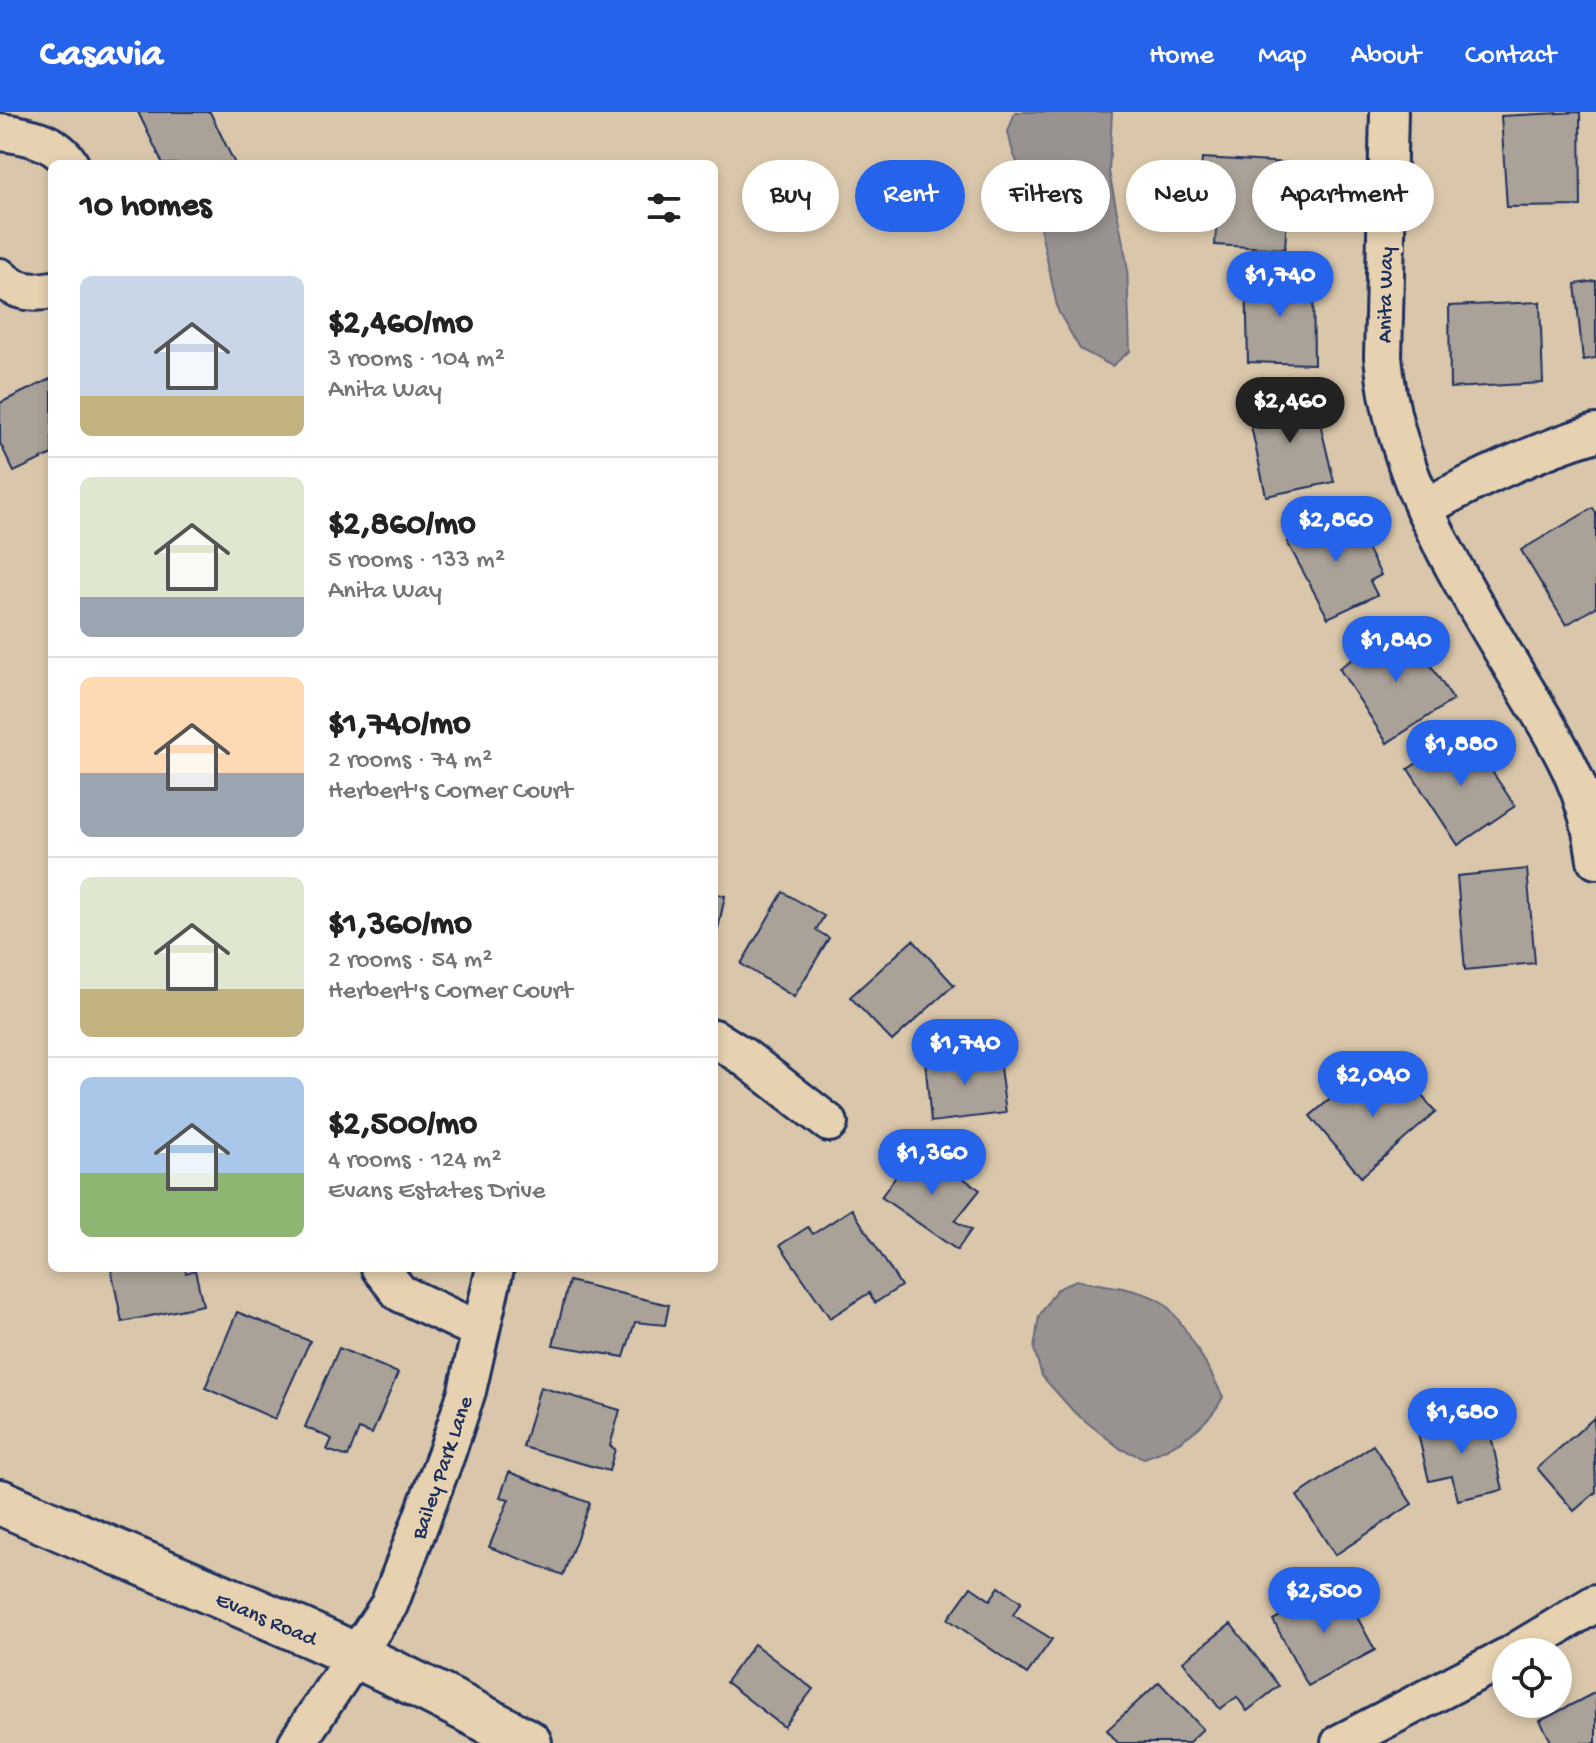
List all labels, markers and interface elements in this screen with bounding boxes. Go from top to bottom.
text: Casavia [40,34,163,78]
text: Home [1149,40,1214,73]
text: Map [1258,40,1307,73]
text: About [1351,40,1421,73]
text: Contact [1465,40,1556,73]
chip: Buy [742,160,839,232]
chip: Rent [855,160,965,232]
chip: Filters [981,160,1110,232]
chip: New [1126,160,1236,232]
chip: Apartment [1252,160,1434,232]
icon: filters [642,186,686,230]
text: 10 homes [80,188,211,228]
street label: Anita Way [1373,247,1401,343]
pin: $1,740 [1215,251,1345,319]
text: $1,740 [1245,261,1315,292]
text: $2,460/mo [328,305,473,345]
icon: home [144,308,240,404]
text: 3 rooms · 104 m² [328,345,505,376]
text: Anita Way [328,376,442,407]
pin: $2,460 [1225,377,1355,445]
text: $2,460 [1254,387,1326,418]
pin: $2,860 [1271,496,1401,564]
text: $2,860/mo [328,506,476,546]
text: $2,860 [1299,506,1373,537]
icon: home [144,509,240,605]
text: 5 rooms · 133 m² [328,546,505,577]
text: Anita Way [328,577,442,608]
pin: $1,840 [1331,616,1461,684]
text: $1,840 [1360,626,1432,657]
text: $1,740/mo [328,706,471,746]
icon: home [144,709,240,805]
pin: $1,880 [1396,720,1526,788]
text: $1,880 [1424,730,1498,761]
text: 2 rooms · 74 m² [328,746,492,777]
text: Herbert's Corner Court [328,777,572,808]
text: $1,360/mo [328,906,472,946]
icon: home [144,909,240,1005]
text: 2 rooms · 54 m² [328,946,493,977]
text: Herbert's Corner Court [328,977,572,1008]
pin: $1,740 [900,1019,1030,1087]
text: $1,740 [930,1029,1000,1060]
pin: $2,040 [1308,1051,1438,1119]
text: $2,040 [1336,1061,1410,1092]
text: $2,500/mo [328,1106,477,1146]
icon: home [144,1109,240,1205]
pin: $1,360 [867,1129,997,1197]
text: $1,360 [896,1139,968,1170]
text: 4 rooms · 124 m² [328,1146,502,1177]
text: Evans Estates Drive [328,1177,545,1208]
pin: $1,680 [1397,1388,1527,1456]
street label: Bailey Park Lane [407,1393,481,1544]
text: $1,680 [1426,1398,1498,1429]
pin: $2,500 [1259,1567,1389,1635]
text: $2,500 [1286,1577,1362,1608]
street label: Evans Road [211,1588,322,1654]
map controls [1492,1638,1572,1718]
button: locate [1492,1638,1572,1718]

